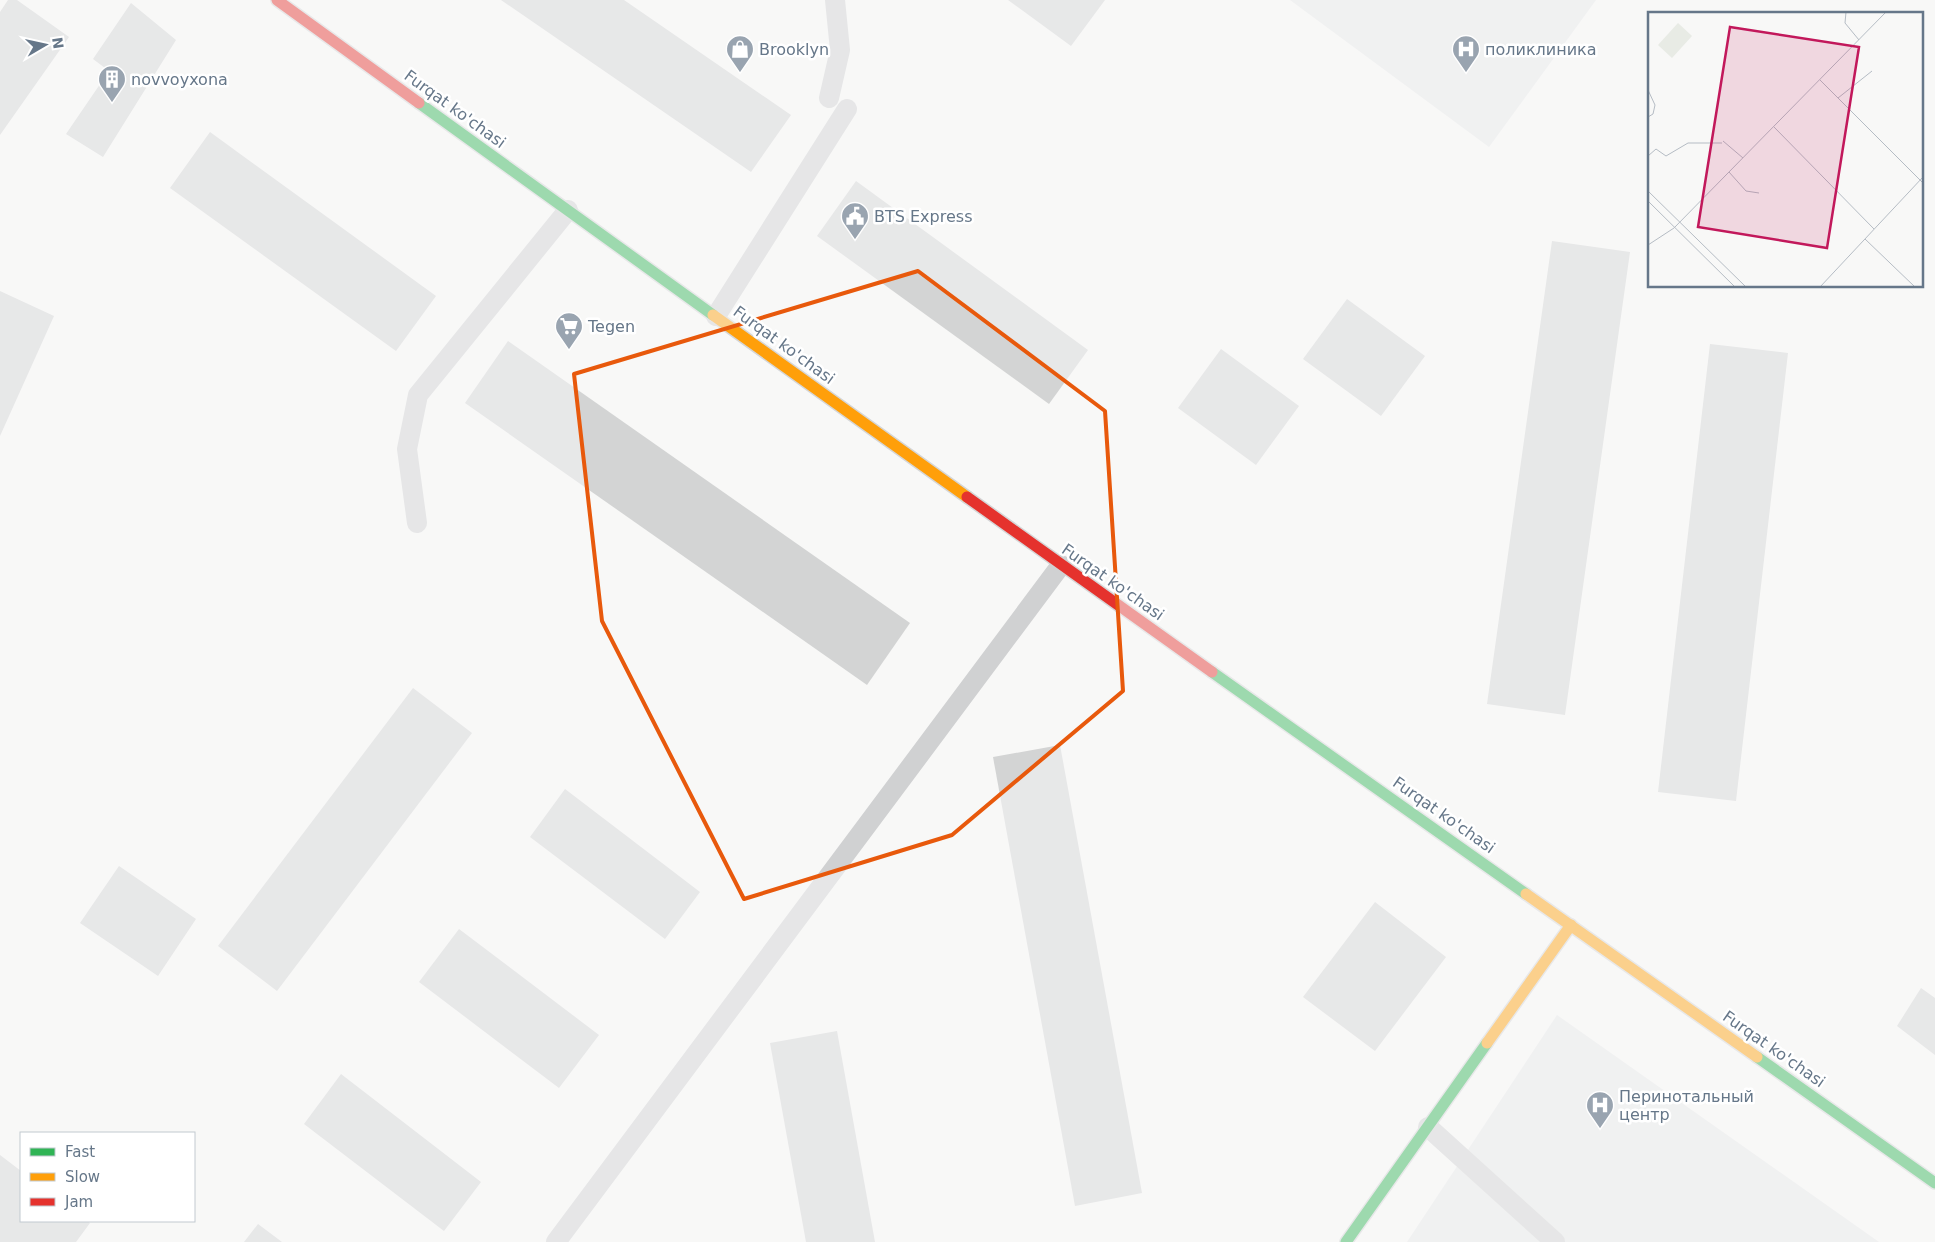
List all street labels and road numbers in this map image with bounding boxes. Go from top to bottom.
street label: Furqat ko'chasi [401,66,509,152]
street label: Furqat ko'chasi [730,302,838,388]
street label: Furqat ko'chasi [1058,540,1168,624]
street label: Furqat ko'chasi [1389,773,1499,857]
street label: Furqat ko'chasi [1719,1007,1829,1091]

